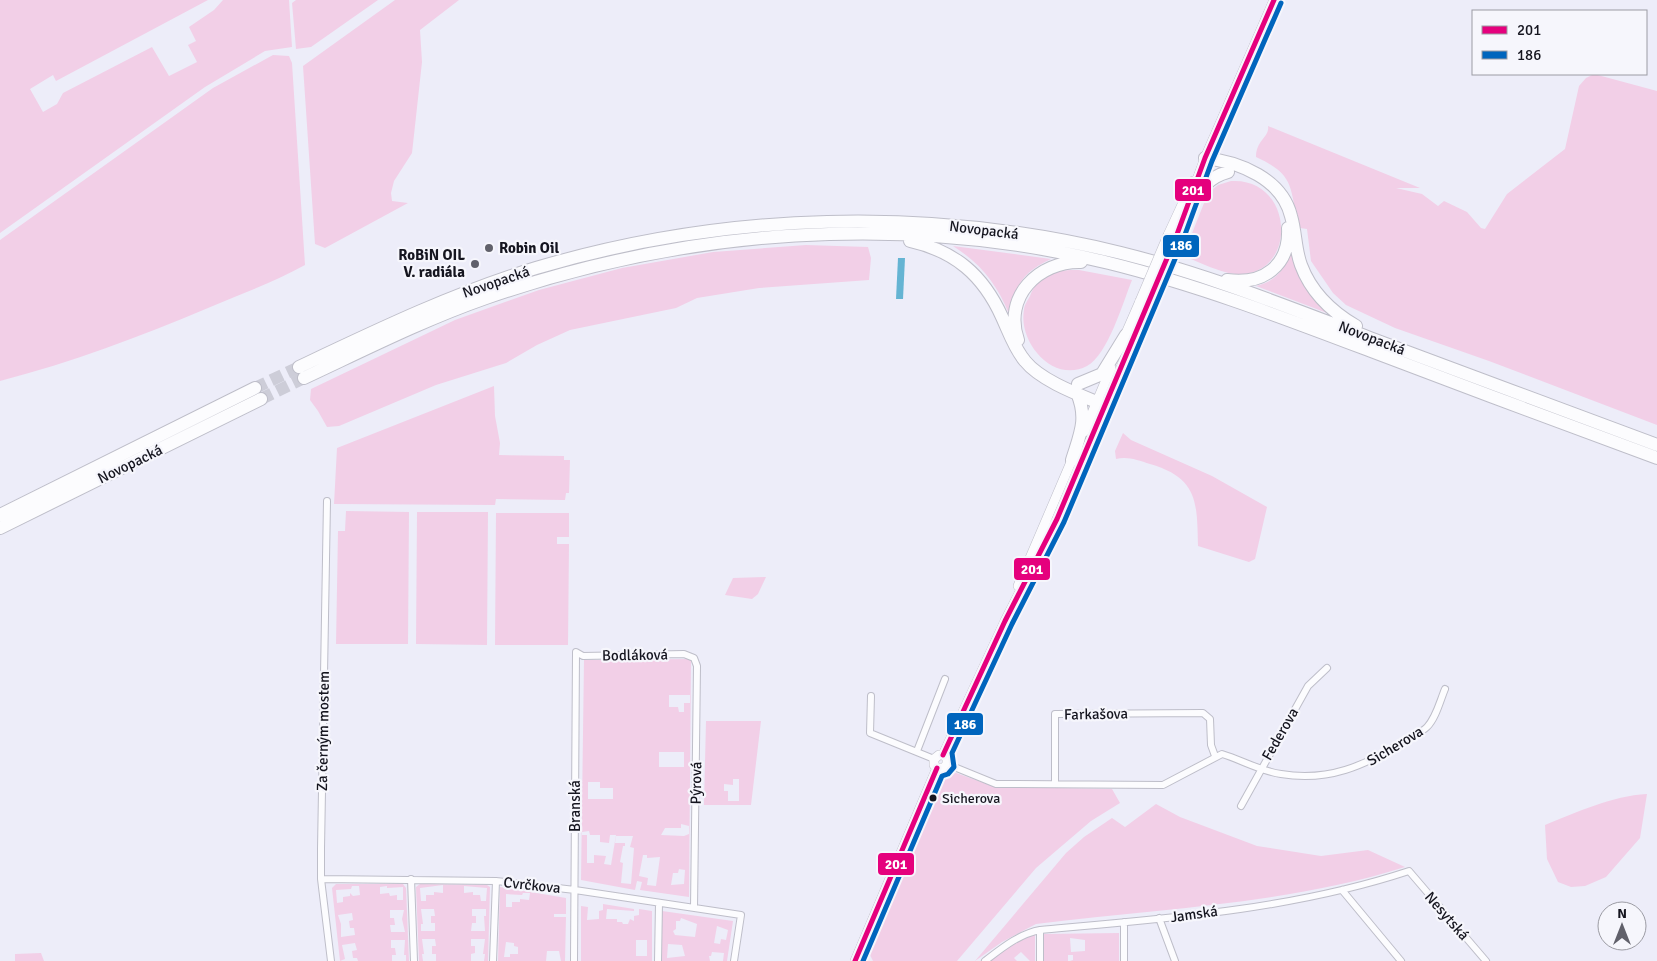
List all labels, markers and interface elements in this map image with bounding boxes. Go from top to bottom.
legend [1472,10,1647,75]
text: 201 [1517,21,1541,39]
text: 186 [1517,46,1541,64]
line badge: 201 [1174,178,1212,202]
text: 201 [1182,182,1205,199]
street label: Novopacká [948,217,1020,243]
line badge: 186 [1162,234,1200,258]
text: 186 [1170,237,1193,254]
place label: Robin Oil [499,239,559,257]
marker: Robin Oil [483,242,495,254]
place label: RoBiN OIL V. radiála [398,246,465,281]
marker: RoBiN OIL V. radiála [469,258,481,270]
street label: Novopacká [460,262,532,302]
street label: Novopacká [1336,317,1408,359]
street label: Novopacká [95,441,165,487]
line badge: 201 [1013,557,1051,581]
text: 201 [1021,561,1044,578]
street label: Bodláková [602,645,668,665]
street label: Za černým mostem [313,671,333,791]
street label: Farkašova [1064,704,1128,724]
street label: Federova [1258,705,1302,763]
line badge: 186 [946,712,984,736]
text: 186 [954,716,977,733]
street label: Sicherova [1364,722,1426,770]
street label: Pýrová [687,761,705,805]
street label: Branská [566,780,584,832]
place label: Sicherova [942,790,1000,807]
marker: Sicherova [928,793,938,803]
line badge: 201 [877,852,915,876]
text: 201 [885,856,908,873]
street label: Cvrčkova [502,873,562,897]
street label: Nesytská [1421,888,1473,944]
north arrow [1597,901,1647,951]
street label: Jamská [1169,902,1219,926]
text: N [1617,905,1627,922]

